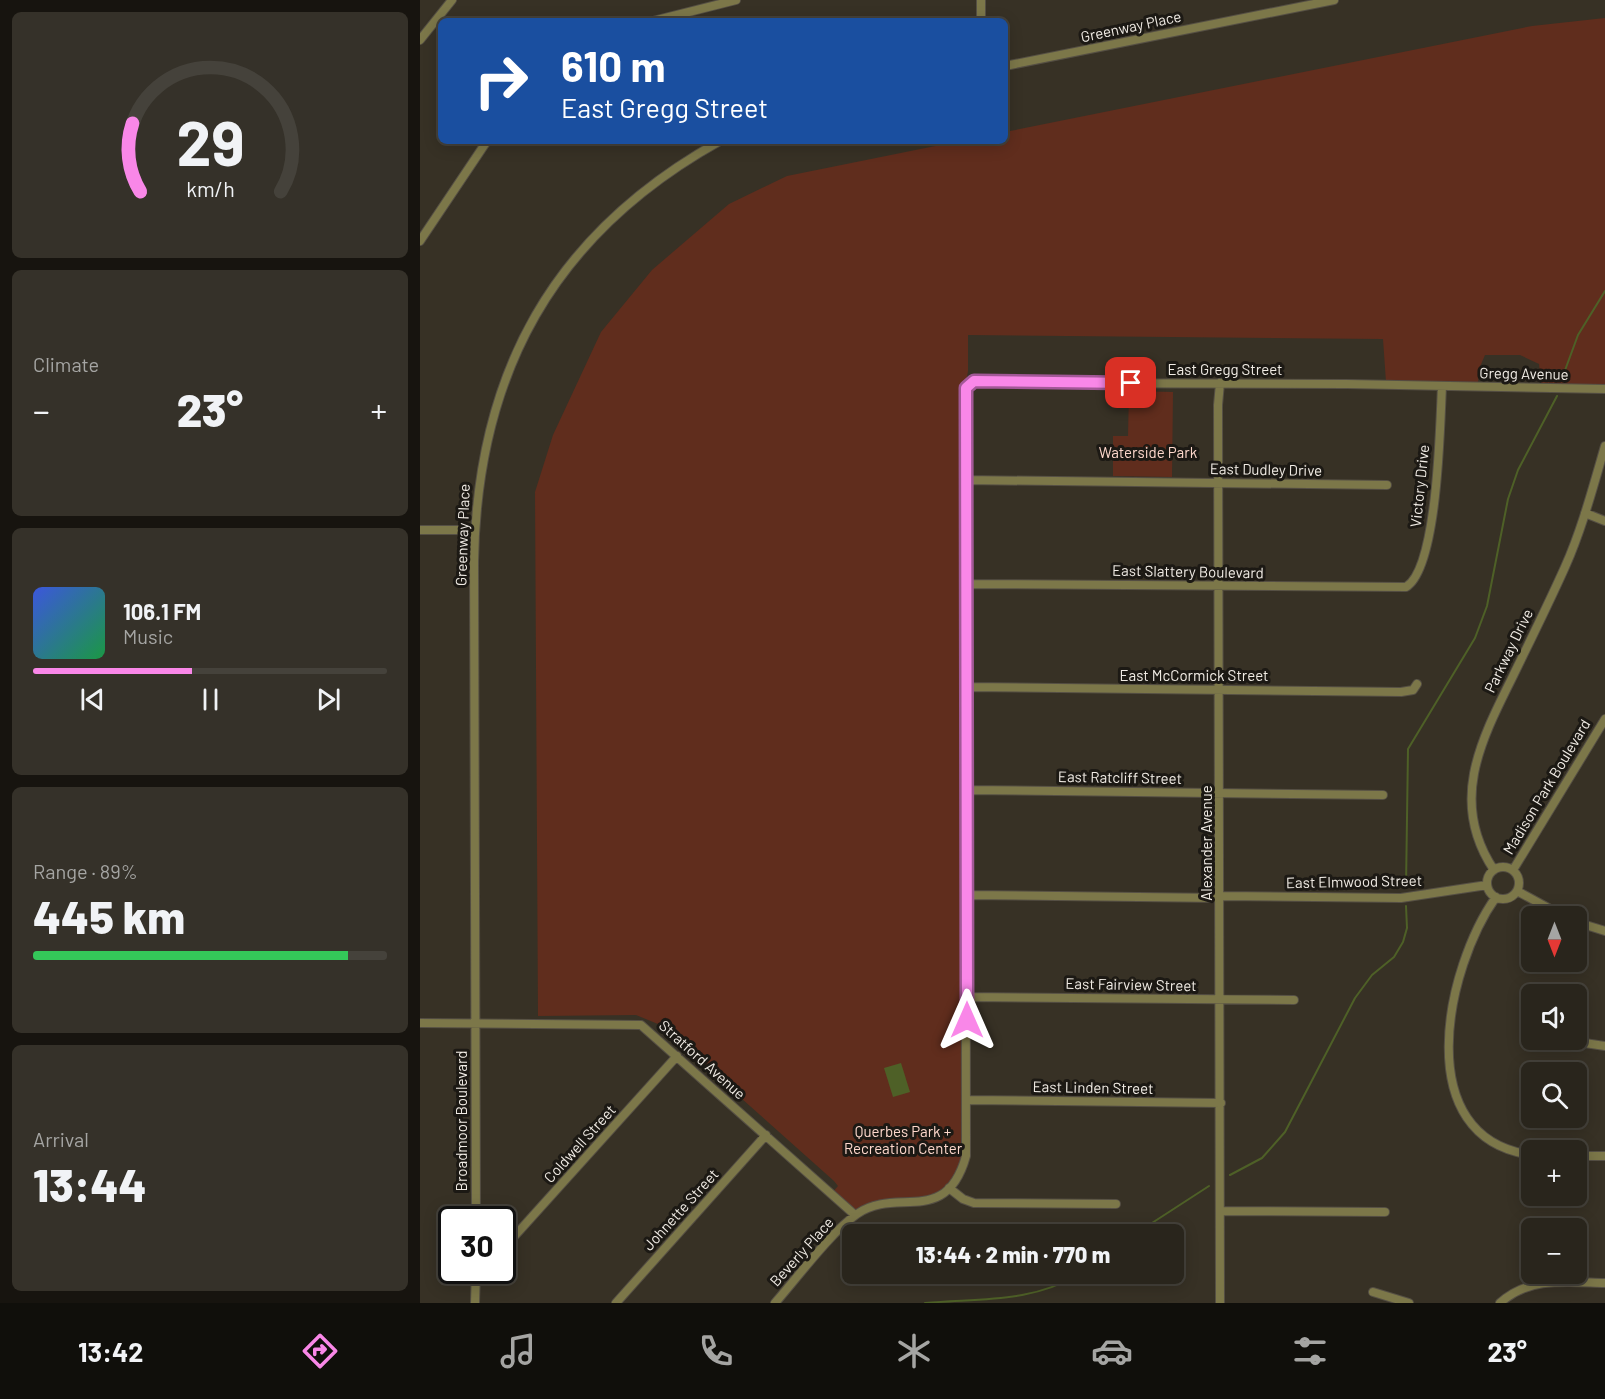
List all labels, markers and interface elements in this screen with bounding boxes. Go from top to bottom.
street label: Greenway Place [1079,7,1183,45]
text: 610 m [561,40,666,90]
icon: right [462,42,540,120]
text: East Gregg Street [561,91,768,123]
text: 29 [176,104,244,178]
text: km/h [186,176,234,201]
text: Climate [33,352,99,376]
pin [1105,357,1156,408]
street label: East Gregg Street [1168,360,1282,378]
street label: Gregg Avenue [1479,363,1569,383]
icon: arrive [1114,366,1147,399]
text: 23° [177,382,243,436]
text: − [33,390,50,430]
text: + [370,390,387,430]
park label: Waterside Park [1099,443,1198,461]
street label: Victory Drive [1406,444,1432,528]
street label: East Dudley Drive [1210,459,1322,479]
street label: Greenway Place [451,483,473,586]
street label: East Slattery Boulevard [1112,561,1264,581]
text: 106.1 FM [123,598,201,624]
street label: Parkway Drive [1480,606,1536,695]
text: Music [123,624,173,648]
street label: East McCormick Street [1119,666,1269,684]
icon: previous [76,683,109,716]
icon: pause [194,683,227,716]
icon: next [312,683,345,716]
street label: Madison Park Boulevard [1499,716,1594,857]
street label: East Ratcliff Street [1058,767,1182,787]
street label: Alexander Avenue [1197,785,1215,901]
text: Range · 89% [33,859,138,883]
street label: East Elmwood Street [1286,871,1422,891]
text: 445 km [33,889,185,943]
north arrow [1521,906,1587,972]
map controls [1521,906,1587,1284]
street label: East Fairview Street [1065,974,1197,994]
button: sound [1521,984,1587,1050]
position arrow [935,988,999,1052]
street label: Stratford Avenue [656,1016,749,1103]
street label: Broadmoor Boulevard [452,1050,470,1192]
button: search [1521,1062,1587,1128]
street label: East Linden Street [1032,1077,1154,1097]
street label: Coldwell Street [540,1101,619,1186]
park label: Querbes Park + Recreation Center [844,1122,963,1157]
text: Arrival [33,1127,89,1151]
button: + [1521,1140,1587,1206]
text: 13:44 [33,1157,147,1211]
street label: Johnette Street [639,1165,722,1254]
speed limit sign: 30 [438,1206,516,1284]
street label: Beverly Place [766,1213,837,1290]
button: − [1521,1218,1587,1284]
text: 13:44 · 2 min · 770 m [916,1241,1110,1267]
icon: directions [299,1330,341,1372]
icon: music [497,1330,539,1372]
icon: phone [695,1330,737,1372]
icon: climate [893,1330,935,1372]
icon: car [1091,1330,1133,1372]
icon: filters [1289,1330,1331,1372]
text: 13:42 [78,1335,143,1367]
text: 23° [1487,1335,1527,1367]

